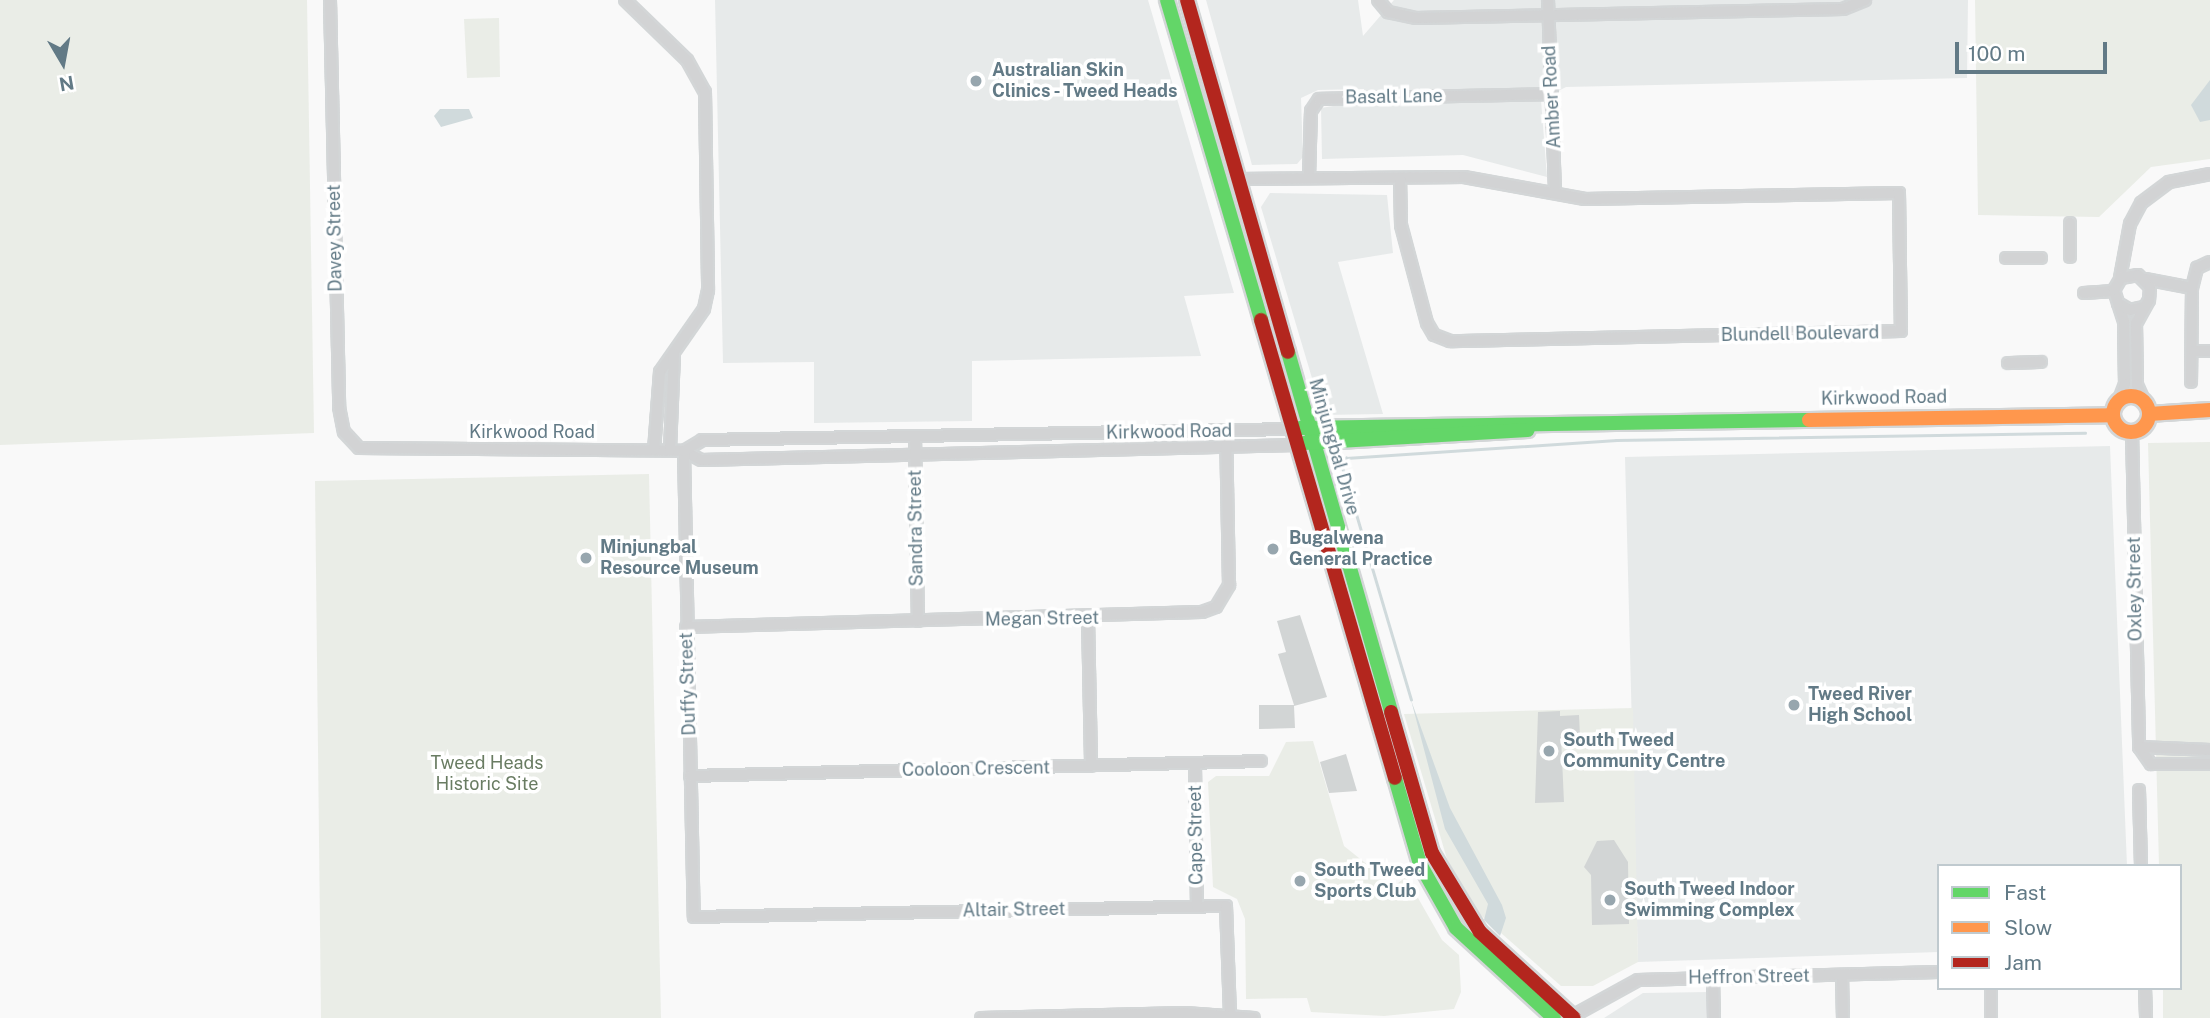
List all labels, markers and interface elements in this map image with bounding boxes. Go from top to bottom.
north arrow [28,28,98,98]
scale bar [1958,28,2110,72]
text: 100 m [1968,41,2025,66]
street label: Amber Road [1539,45,1565,149]
place label: Australian Skin Clinics - Tweed Heads [992,60,1180,102]
marker: Australian Skin Clinics - Tweed Heads [966,71,986,91]
text: N [57,72,76,96]
street label: Basalt Lane [1345,85,1443,109]
street label: Davey Street [323,184,347,292]
street label: Blundell Boulevard [1721,322,1879,346]
street label: Minjungbal Drive [1304,376,1364,518]
street label: Kirkwood Road [1821,386,1947,410]
street label: Kirkwood Road [1106,420,1232,444]
street label: Kirkwood Road [469,421,595,443]
street label: Sandra Street [904,469,928,587]
place label: Bugalwena General Practice [1289,528,1433,570]
street label: Oxley Street [2123,536,2147,642]
place label: Minjungbal Resource Museum [600,537,759,580]
marker: Bugalwena General Practice [1263,539,1283,559]
marker: Minjungbal Resource Museum [578,550,594,566]
street label: Megan Street [985,607,1099,631]
street label: Duffy Street [675,632,701,736]
place label: Tweed River High School [1808,684,1912,726]
marker: Tweed River High School [1786,697,1802,713]
place label: South Tweed Community Centre [1563,730,1725,772]
marker: South Tweed Community Centre [1541,743,1557,759]
park label: Tweed Heads Historic Site [431,753,543,796]
street label: Cooloon Crescent [902,757,1050,781]
street label: Cape Street [1184,785,1208,885]
place label: South Tweed Sports Club [1314,860,1425,903]
legend [1937,864,2182,990]
marker: South Tweed Sports Club [1292,873,1308,889]
place label: South Tweed Indoor Swimming Complex [1624,879,1795,922]
text: Fast [2004,880,2046,905]
marker: South Tweed Indoor Swimming Complex [1602,892,1618,908]
street label: Altair Street [962,898,1066,922]
text: Slow [2004,915,2052,940]
text: Jam [2004,950,2042,975]
street label: Heffron Street [1688,965,1810,989]

